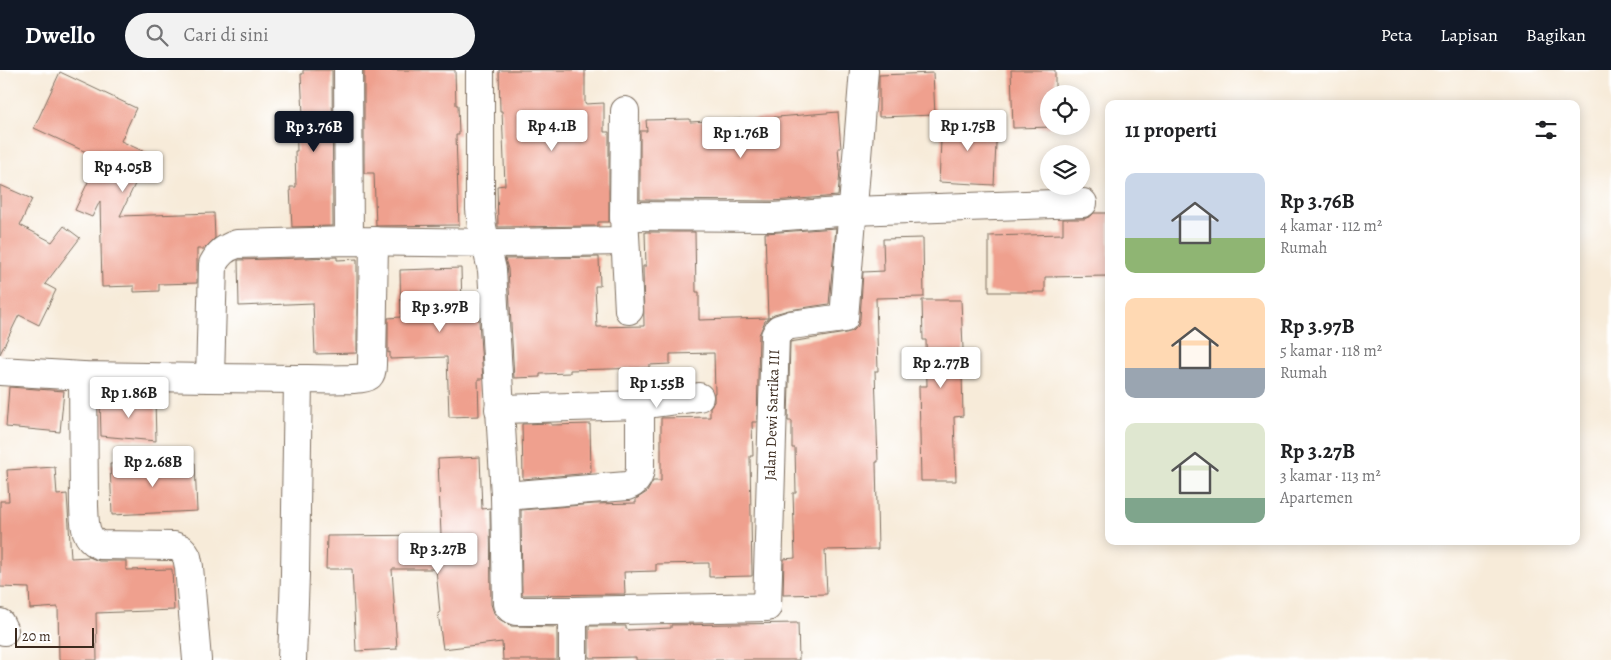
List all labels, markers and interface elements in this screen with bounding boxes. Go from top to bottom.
search box [125,13,475,58]
text: Dwello [25,19,95,51]
icon: search [143,21,171,49]
text: Cari di sini [183,22,269,48]
text: Peta [1381,23,1412,47]
text: Lapisan [1440,23,1498,47]
text: Bagikan [1526,23,1586,47]
map controls [1040,85,1090,195]
button: locate [1040,85,1090,135]
pin: Rp 4.1B [506,109,598,152]
pin: Rp 1.75B [916,109,1020,152]
pin: Rp 3.76B [262,111,366,153]
text: Rp 4.1B [528,115,577,137]
text: Rp 1.75B [940,115,996,137]
text: Rp 3.76B [286,116,342,138]
pin: Rp 1.76B [689,116,793,159]
text: 11 properti [1125,116,1217,144]
icon: filters [1532,116,1560,144]
text: Rp 1.76B [713,122,769,144]
button: layers [1040,145,1090,195]
pin: Rp 4.05B [71,150,175,193]
text: Rp 4.05B [94,156,152,178]
text: Rp 3.76B [1280,187,1355,215]
icon: home [1165,193,1225,253]
text: 4 kamar · 112 m² [1280,215,1382,237]
text: Rumah [1280,237,1327,259]
pin: Rp 3.97B [388,290,492,333]
text: Rp 3.97B [412,296,468,318]
text: Rp 3.97B [1280,312,1355,340]
icon: home [1165,318,1225,378]
text: 5 kamar · 118 m² [1280,340,1382,362]
pin: Rp 2.77B [889,346,993,389]
street label: Jalan Dewi Sartika III [760,349,784,481]
text: Rp 2.77B [912,352,970,374]
text: Rumah [1280,362,1327,384]
pin: Rp 1.55B [605,366,709,409]
text: Rp 1.55B [629,372,685,394]
pin: Rp 1.86B [77,376,181,419]
text: Rp 1.86B [101,382,157,404]
text: Rp 3.27B [1280,437,1355,465]
icon: home [1165,443,1225,503]
pin: Rp 2.68B [101,446,205,488]
text: Rp 2.68B [124,451,182,473]
text: 3 kamar · 113 m² [1280,465,1381,487]
text: Apartemen [1280,487,1353,509]
pin: Rp 3.27B [386,532,490,575]
text: Rp 3.27B [409,538,467,560]
scale bar [15,625,94,648]
text: 20 m [22,627,51,646]

